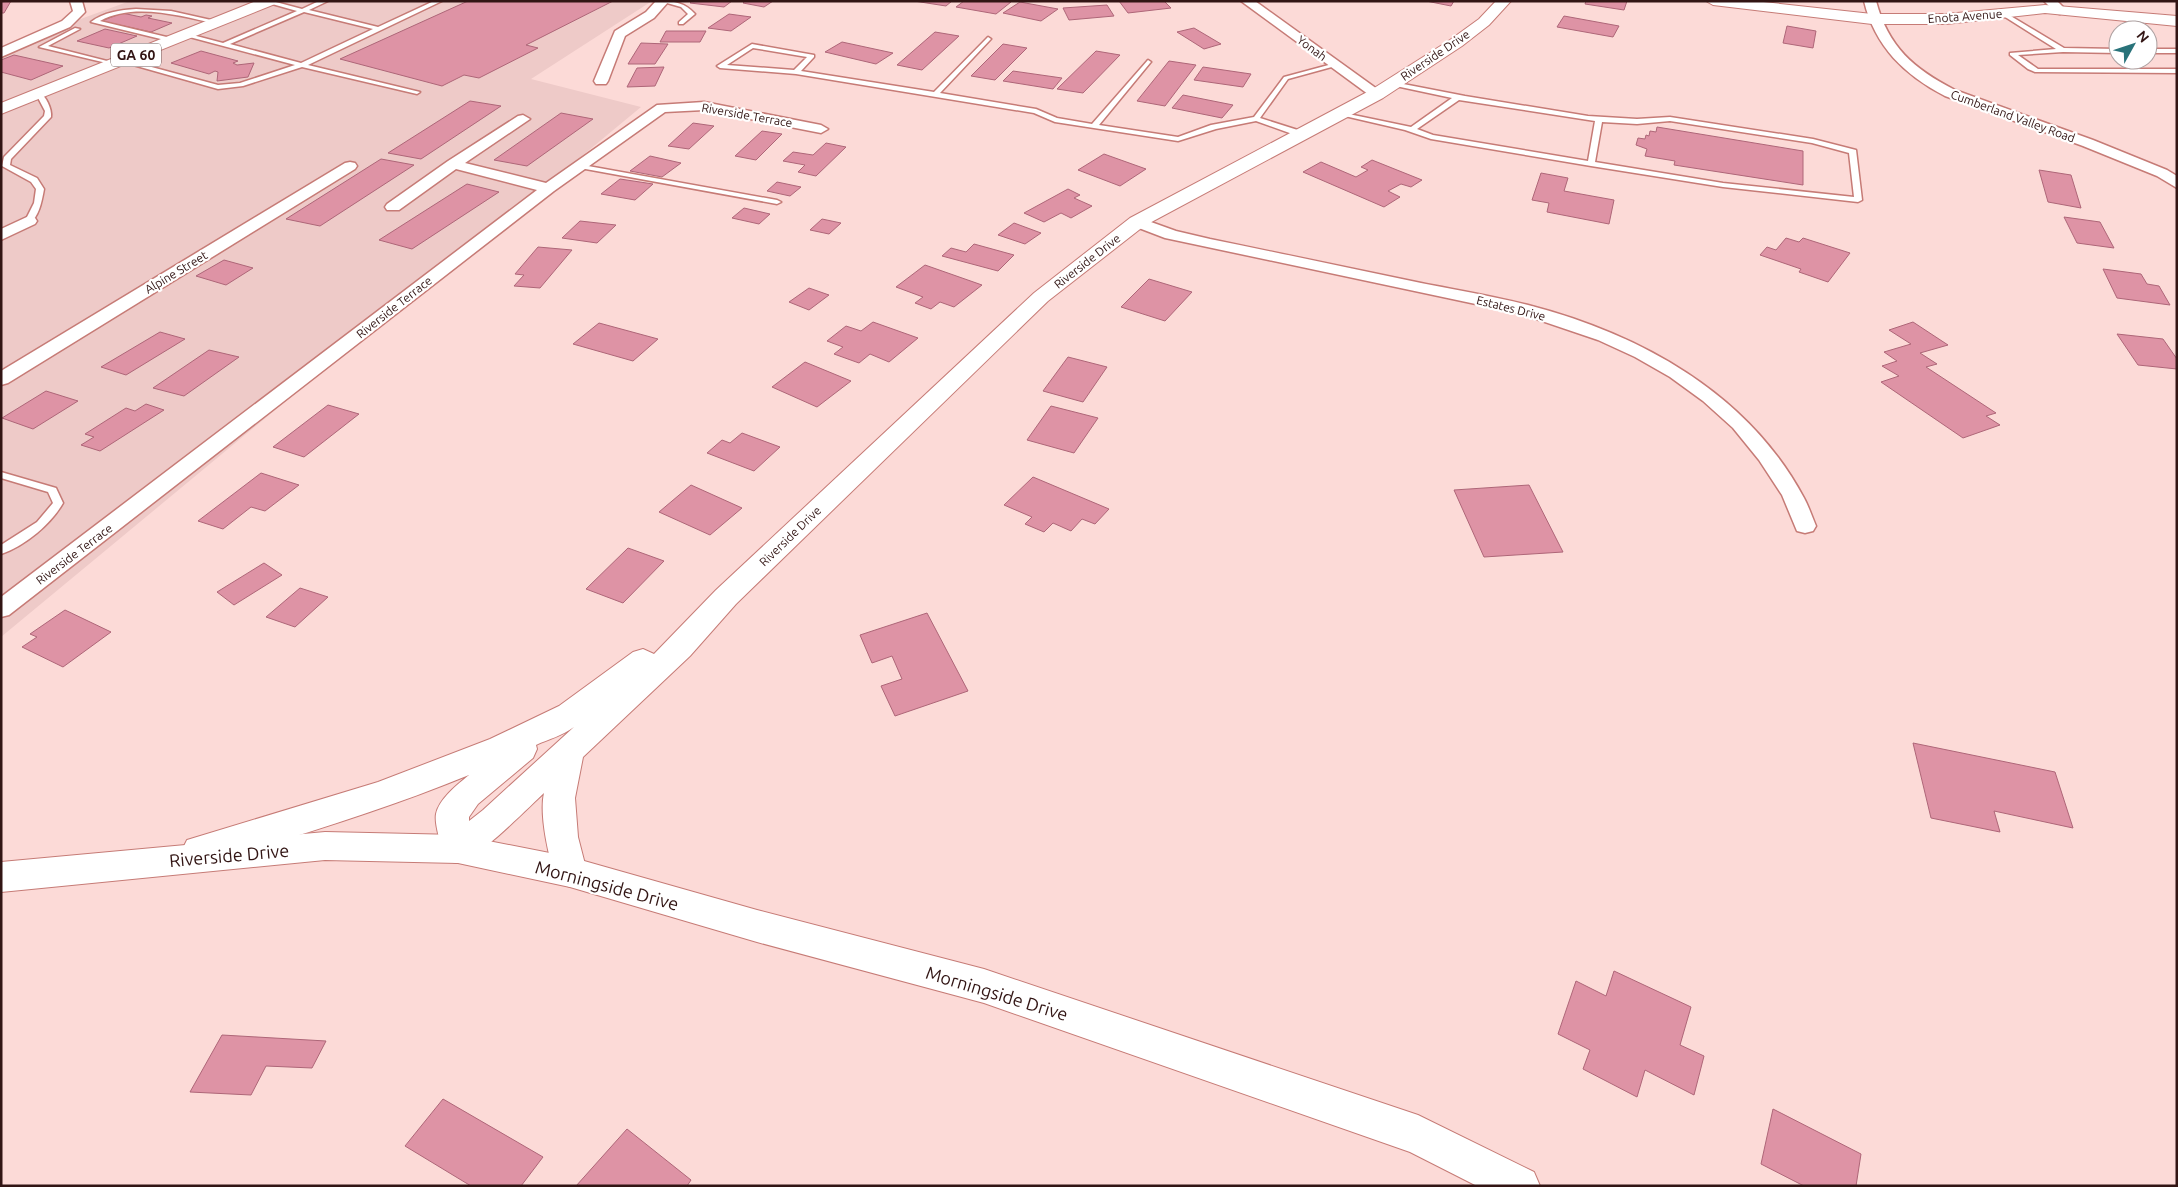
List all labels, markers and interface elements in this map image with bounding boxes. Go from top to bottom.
street label: Enota Avenue [1927,7,2003,25]
north arrow [2108,20,2158,70]
street label: Riverside Drive [1398,27,1472,83]
text: N [2133,27,2152,46]
street label: Yonah [1295,33,1329,63]
road number: GA 60 [111,44,161,66]
street label: Cumberland Valley Road [1949,87,2077,145]
street label: Riverside Terrace [701,101,793,129]
street label: Riverside Drive [1051,231,1123,291]
street label: Alpine Street [142,248,210,296]
street label: Riverside Terrace [354,274,434,340]
street label: Estates Drive [1475,293,1547,323]
street label: Riverside Drive [757,503,823,569]
street label: Riverside Terrace [33,521,115,587]
street label: Riverside Drive [168,840,290,870]
street label: Morningside Drive [533,856,681,914]
street label: Morningside Drive [923,962,1071,1024]

